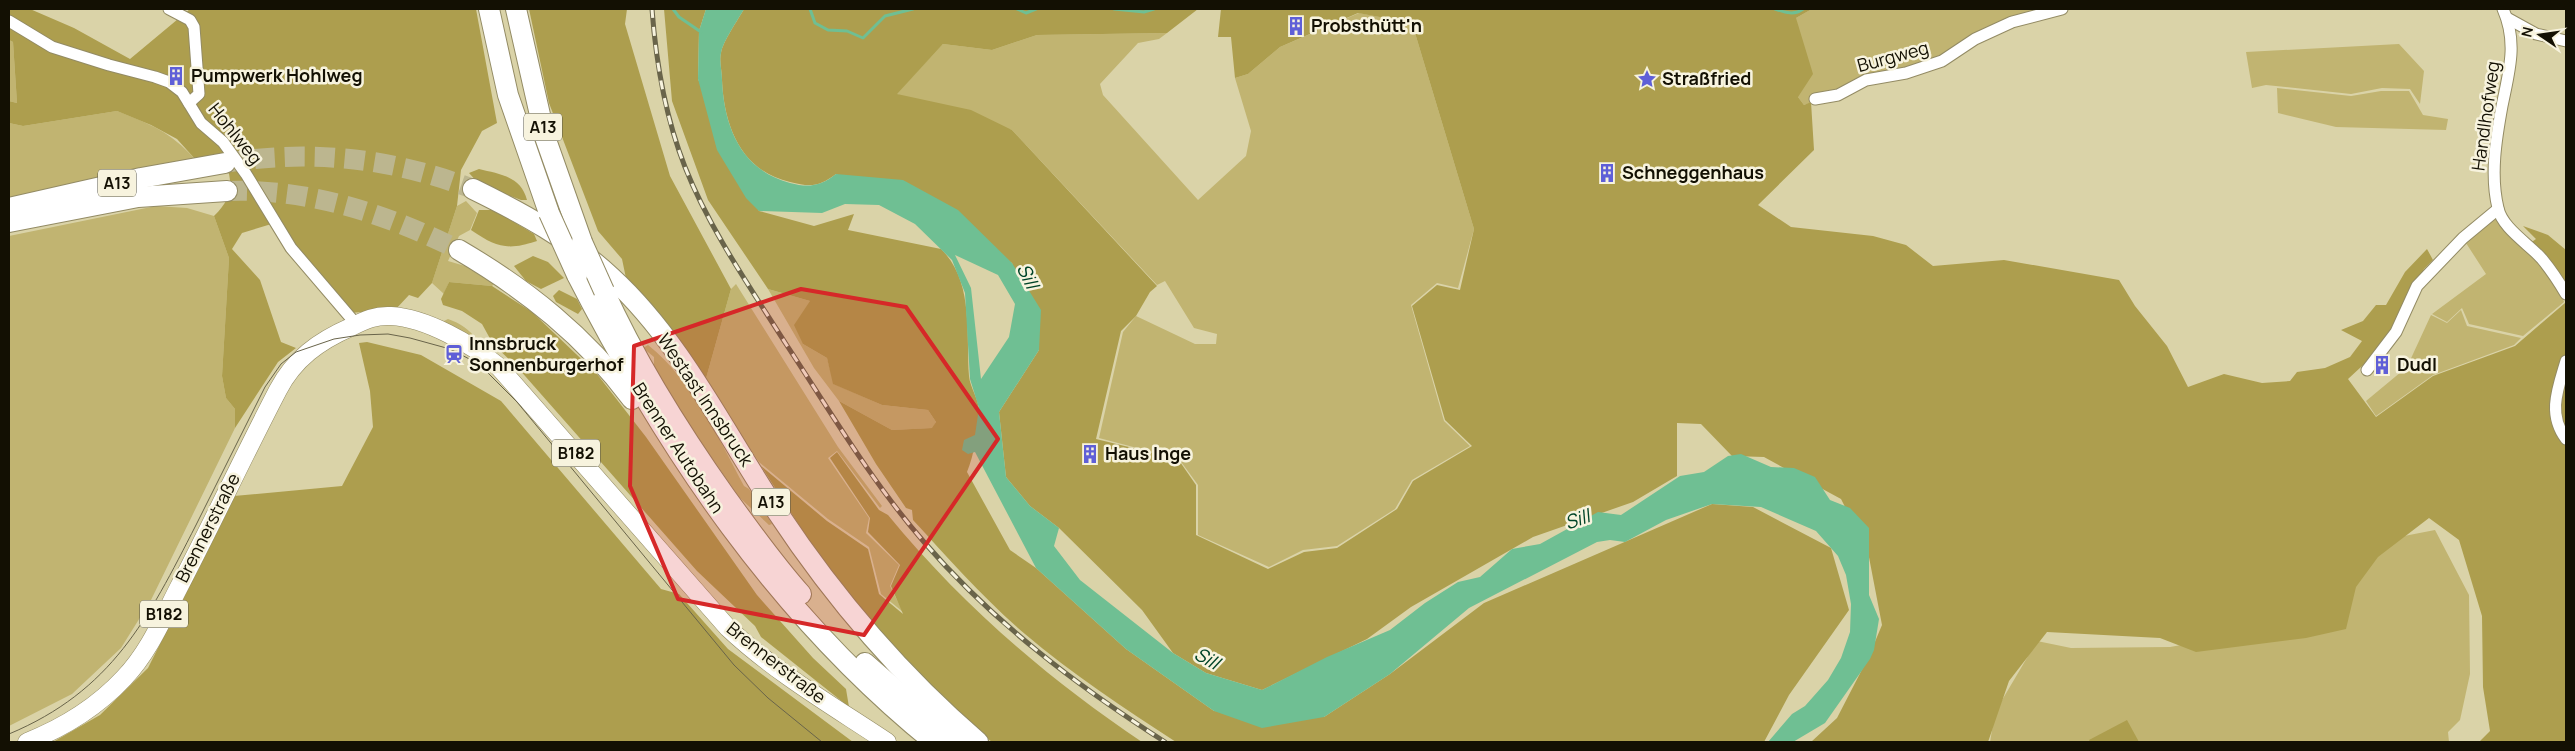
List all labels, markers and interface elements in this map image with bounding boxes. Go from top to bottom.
north arrow [2515,10,2565,60]
place label: Probsthütt'n [1311,13,1422,37]
building icon: Probsthütt'n [1285,15,1307,37]
text: N [2516,25,2537,39]
street label: Burgweg [1854,35,1931,77]
street label: Handlhofweg [2465,60,2505,172]
place label: Pumpwerk Hohlweg [191,63,362,87]
building icon: Pumpwerk Hohlweg [165,65,187,87]
place label: Straßfried [1662,66,1751,90]
place icon: Straßfried [1636,68,1658,90]
street label: Hohlweg [204,98,268,169]
road number: A13 [524,114,562,140]
place label: Schneggenhaus [1622,160,1764,184]
building icon: Schneggenhaus [1596,162,1618,184]
road number: A13 [98,170,136,197]
water label: Sill [1011,259,1046,295]
street label: Westast Innsbruck [653,328,760,471]
place label: Innsbruck Sonnenburgerhof [469,331,624,376]
station icon: Innsbruck Sonnenburgerhof [443,343,465,365]
place label: Dudl [2397,352,2437,376]
building icon: Dudl [2371,354,2393,376]
street label: Brenner Autobahn [628,378,730,517]
road number: B182 [552,439,600,466]
place label: Haus Inge [1105,441,1191,465]
building icon: Haus Inge [1079,443,1101,465]
street label: Brennerstraße [169,469,245,586]
road number: A13 [752,488,790,516]
water label: Sill [1561,502,1595,535]
road number: B182 [140,600,188,628]
street label: Brennerstraße [722,616,831,709]
water label: Sill [1190,641,1226,677]

